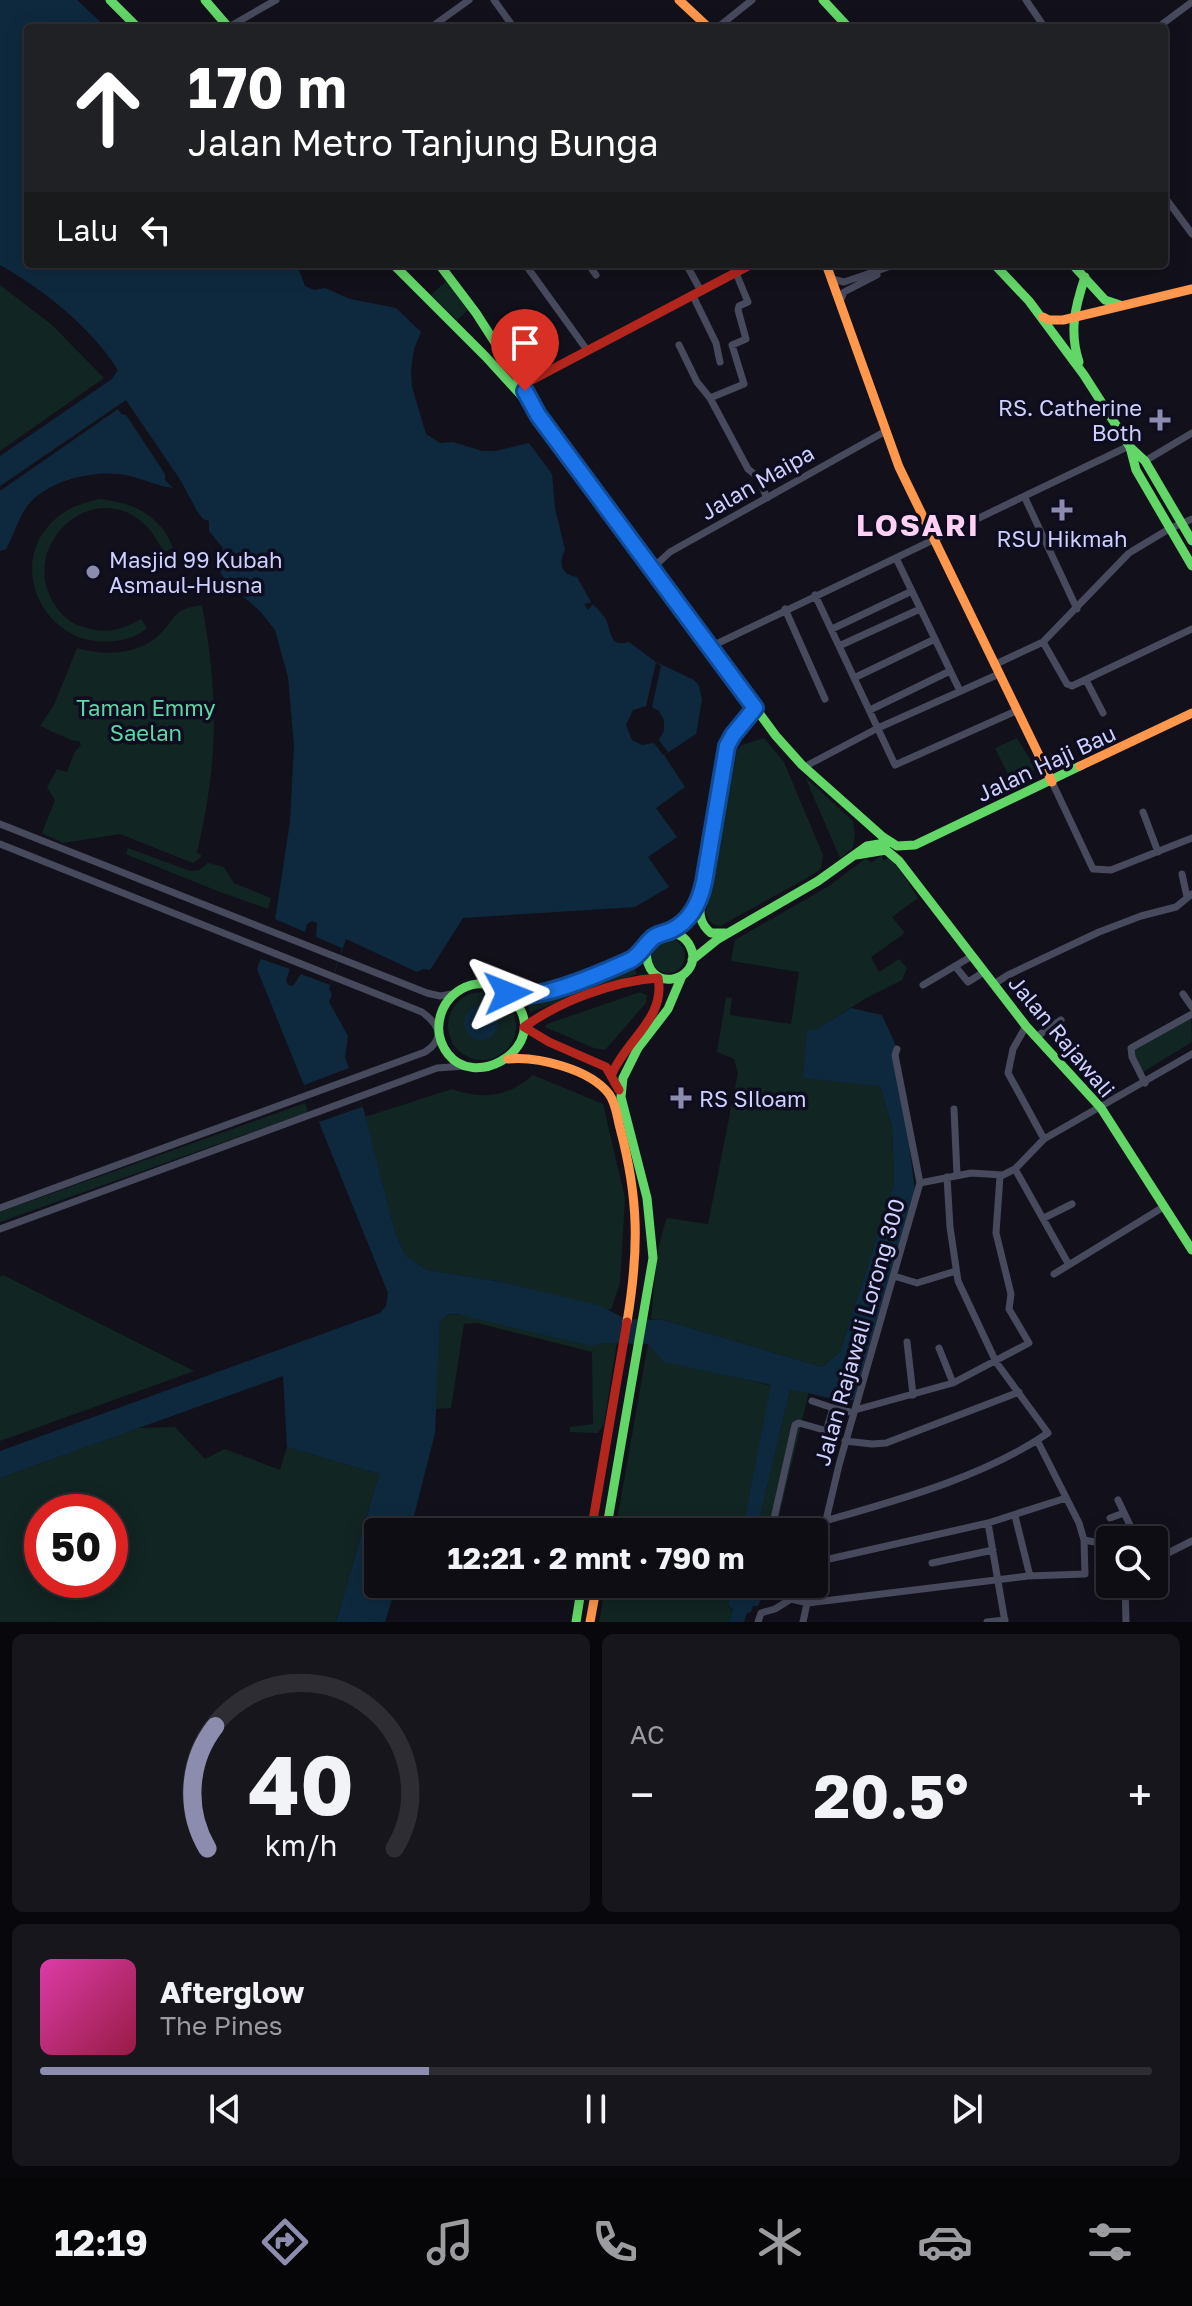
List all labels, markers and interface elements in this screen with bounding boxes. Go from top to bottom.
text: 170 m [188,53,347,120]
icon: ahead [56,56,160,160]
text: Jalan Metro Tanjung Bunga [188,121,659,164]
icon: left [134,208,178,252]
text: Lalu [56,212,118,248]
pin [491,309,559,391]
icon: arrive [503,321,547,365]
place label: RS. Catherine Both [998,394,1142,446]
marker: RS. Catherine Both [1149,409,1171,431]
street label: Jalan Maipa [696,439,818,525]
marker: RSU Hikmah [1051,499,1073,521]
district label: LOSARI [856,507,980,543]
place label: RSU Hikmah [996,525,1128,552]
place label: Masjid 99 Kubah Asmaul-Husna [109,546,283,598]
marker: Masjid 99 Kubah Asmaul-Husna [84,563,102,581]
park label: Taman Emmy Saelan [76,694,216,746]
street label: Jalan Haji Bau [972,719,1120,807]
position arrow [466,951,550,1035]
street label: Jalan Rajawali [1003,969,1121,1103]
place label: RS SIloam [699,1085,806,1112]
marker: RS SIloam [670,1087,692,1109]
street label: Jalan Rajawali Lorong 300 [808,1195,910,1469]
speed limit sign: 50 [24,1494,128,1598]
map controls [1096,1526,1168,1598]
button: search [1096,1526,1168,1598]
text: 12:21 · 2 mnt · 790 m [447,1540,745,1576]
text: AC [630,1719,665,1750]
text: 40 [248,1733,354,1833]
text: 20.5° [814,1759,968,1831]
text: − [630,1768,654,1821]
text: + [1128,1768,1152,1821]
text: km/h [265,1828,337,1862]
text: Afterglow [160,1974,304,2010]
text: The Pines [160,2010,283,2041]
icon: previous [203,2087,247,2131]
icon: pause [574,2087,618,2131]
icon: next [945,2087,989,2131]
icon: directions [257,2214,313,2270]
icon: music [422,2214,478,2270]
icon: phone [587,2214,643,2270]
icon: climate [752,2214,808,2270]
icon: car [917,2214,973,2270]
icon: filters [1082,2214,1138,2270]
text: 12:19 [54,2221,148,2264]

